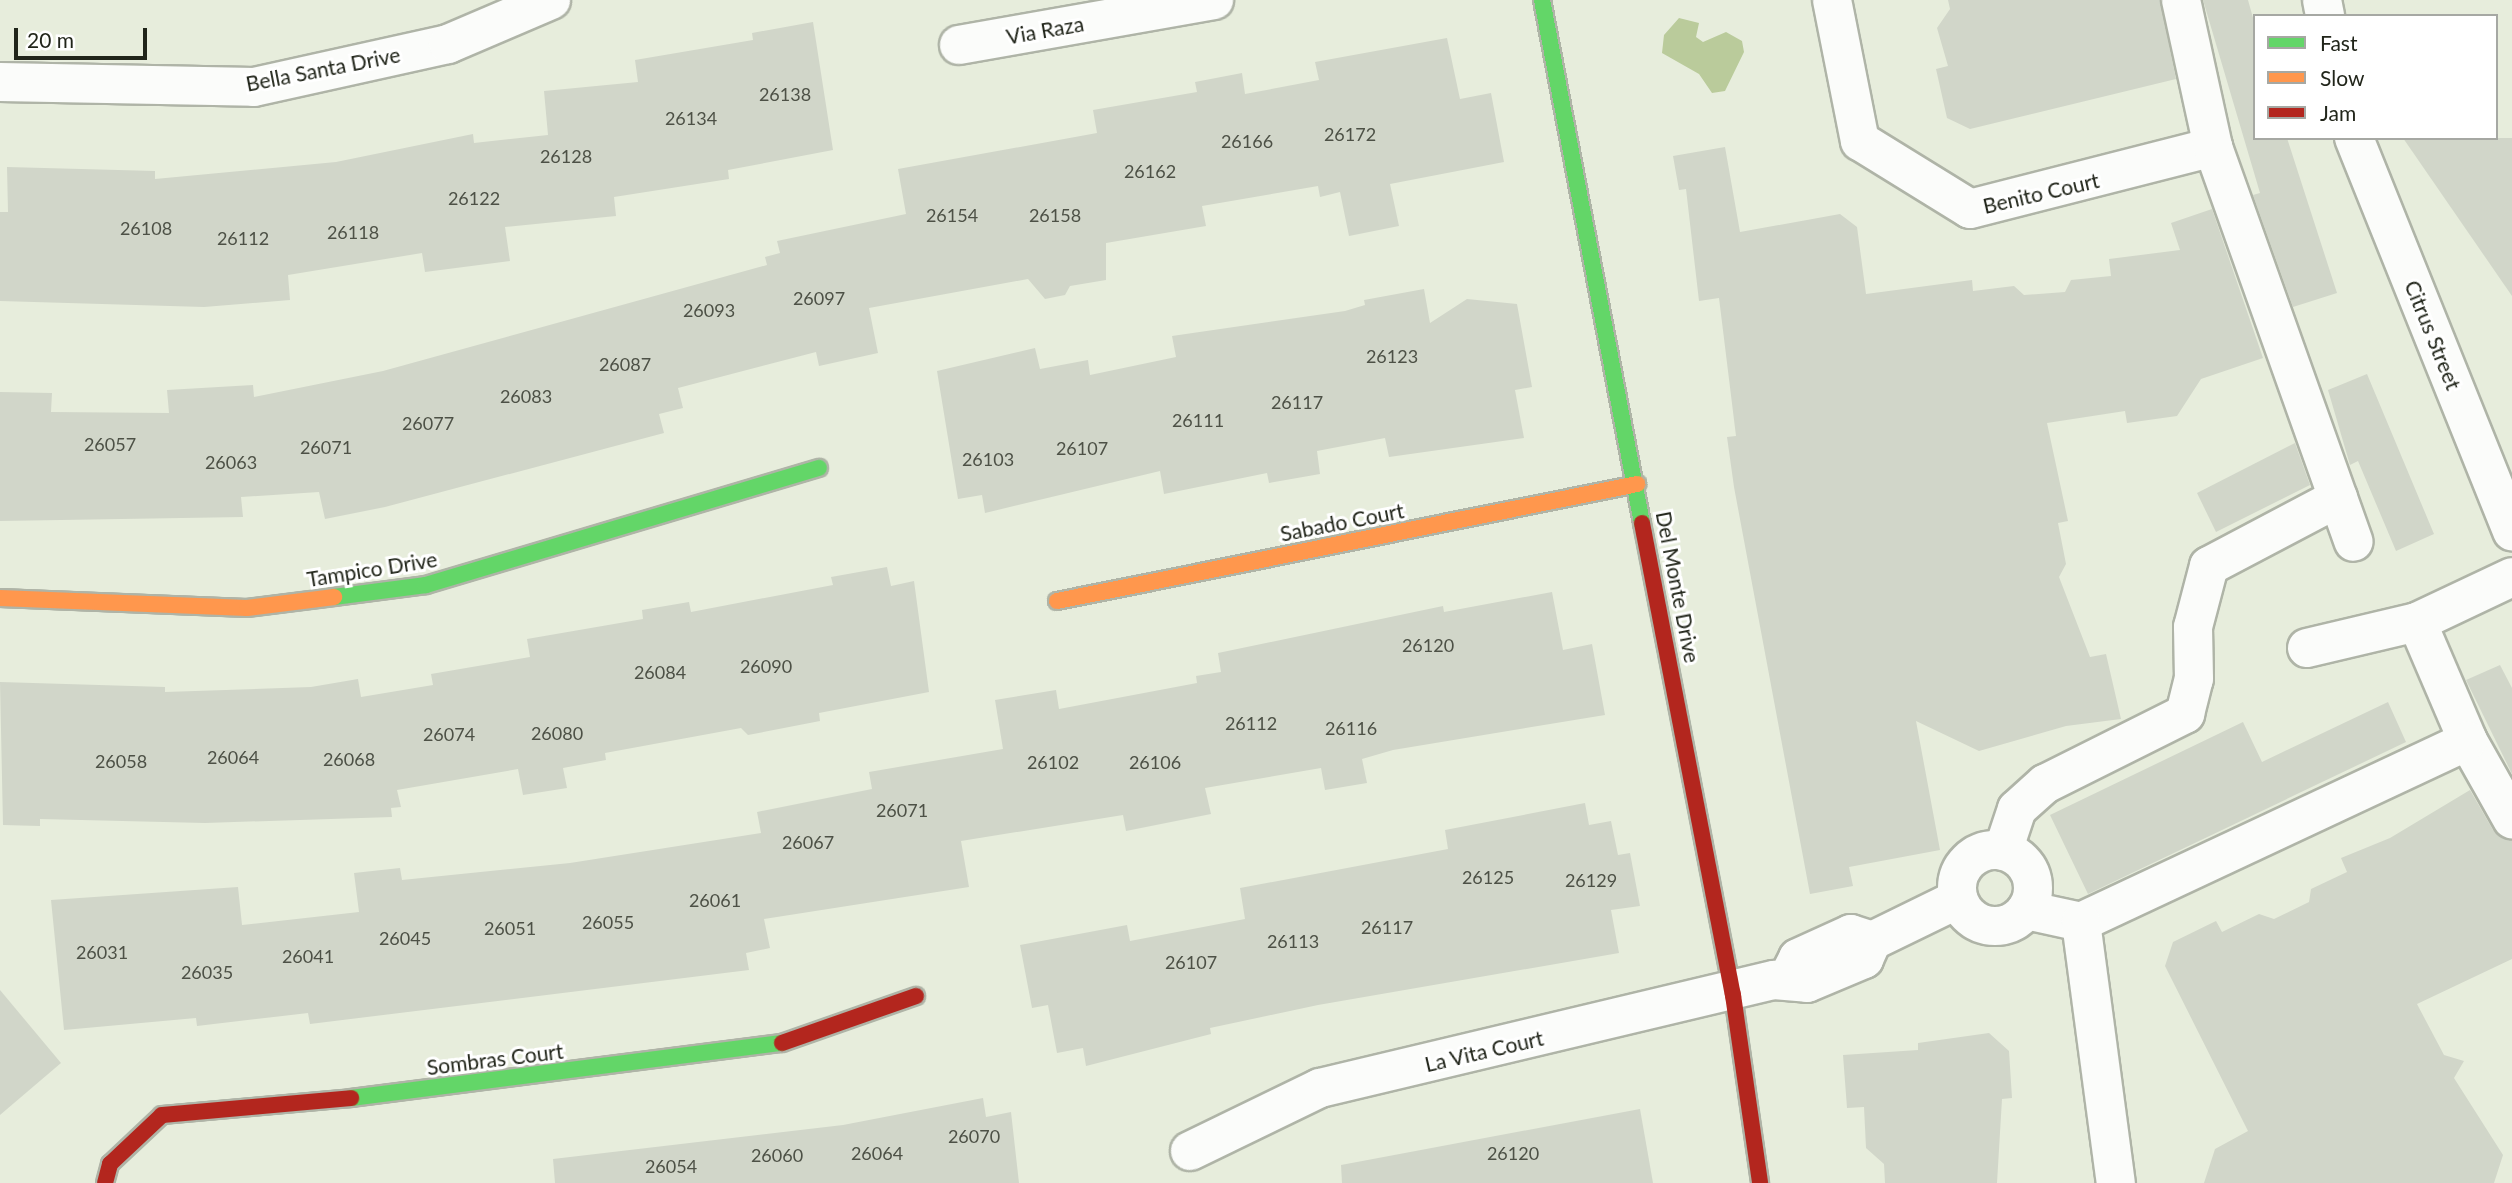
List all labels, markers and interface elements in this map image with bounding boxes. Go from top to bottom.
street label: Via Raza [1004,11,1086,49]
scale bar [18,14,150,58]
legend [2253,14,2498,140]
text: 20 m [27,27,74,52]
text: Fast [2320,30,2357,55]
street label: Bella Santa Drive [244,42,402,96]
text: Slow [2320,65,2364,90]
house number: 26138 [759,83,811,105]
text: Jam [2320,100,2356,125]
house number: 26134 [665,107,717,129]
house number: 26172 [1324,123,1376,145]
house number: 26166 [1221,130,1273,152]
house number: 26128 [540,145,592,167]
house number: 26162 [1124,160,1176,182]
street label: Benito Court [1980,167,2102,219]
house number: 26122 [448,187,500,209]
house number: 26154 [926,204,978,226]
house number: 26158 [1029,204,1081,226]
house number: 26108 [120,217,172,239]
house number: 26118 [327,221,379,243]
house number: 26112 [217,227,269,249]
street label: Citrus Street [2400,277,2466,393]
house number: 26097 [793,287,845,309]
house number: 26093 [683,299,735,321]
house number: 26123 [1366,345,1418,367]
house number: 26087 [599,353,651,375]
house number: 26083 [500,385,552,407]
house number: 26117 [1271,391,1323,413]
house number: 26111 [1172,409,1224,431]
house number: 26077 [402,412,454,434]
house number: 26057 [84,433,136,455]
house number: 26071 [300,436,352,458]
house number: 26107 [1056,437,1108,459]
house number: 26103 [962,448,1014,470]
house number: 26063 [205,451,257,473]
street label: Sabado Court [1278,498,1406,546]
street label: Del Monte Drive [1651,509,1705,665]
street label: Tampico Drive [305,546,439,592]
house number: 26120 [1402,634,1454,656]
house number: 26090 [740,655,792,677]
house number: 26084 [634,661,686,683]
house number: 26112 [1225,712,1277,734]
house number: 26116 [1325,717,1377,739]
house number: 26080 [531,722,583,744]
house number: 26074 [423,723,475,745]
house number: 26064 [207,746,259,768]
house number: 26068 [323,748,375,770]
house number: 26058 [95,750,147,772]
house number: 26102 [1027,751,1079,773]
house number: 26106 [1129,751,1181,773]
house number: 26071 [876,799,928,821]
house number: 26067 [782,831,834,853]
house number: 26125 [1462,866,1514,888]
house number: 26129 [1565,869,1617,891]
house number: 26061 [689,889,741,911]
house number: 26055 [582,911,634,933]
house number: 26117 [1361,916,1413,938]
house number: 26051 [484,917,536,939]
house number: 26045 [379,927,431,949]
house number: 26113 [1267,930,1319,952]
house number: 26031 [76,941,128,963]
house number: 26041 [282,945,334,967]
house number: 26107 [1165,951,1217,973]
house number: 26035 [181,961,233,983]
street label: La Vita Court [1422,1025,1546,1077]
street label: Sombras Court [425,1038,565,1080]
house number: 26070 [948,1125,1000,1147]
house number: 26064 [851,1142,903,1164]
house number: 26120 [1487,1142,1539,1164]
house number: 26060 [751,1144,803,1166]
house number: 26054 [645,1155,697,1177]

